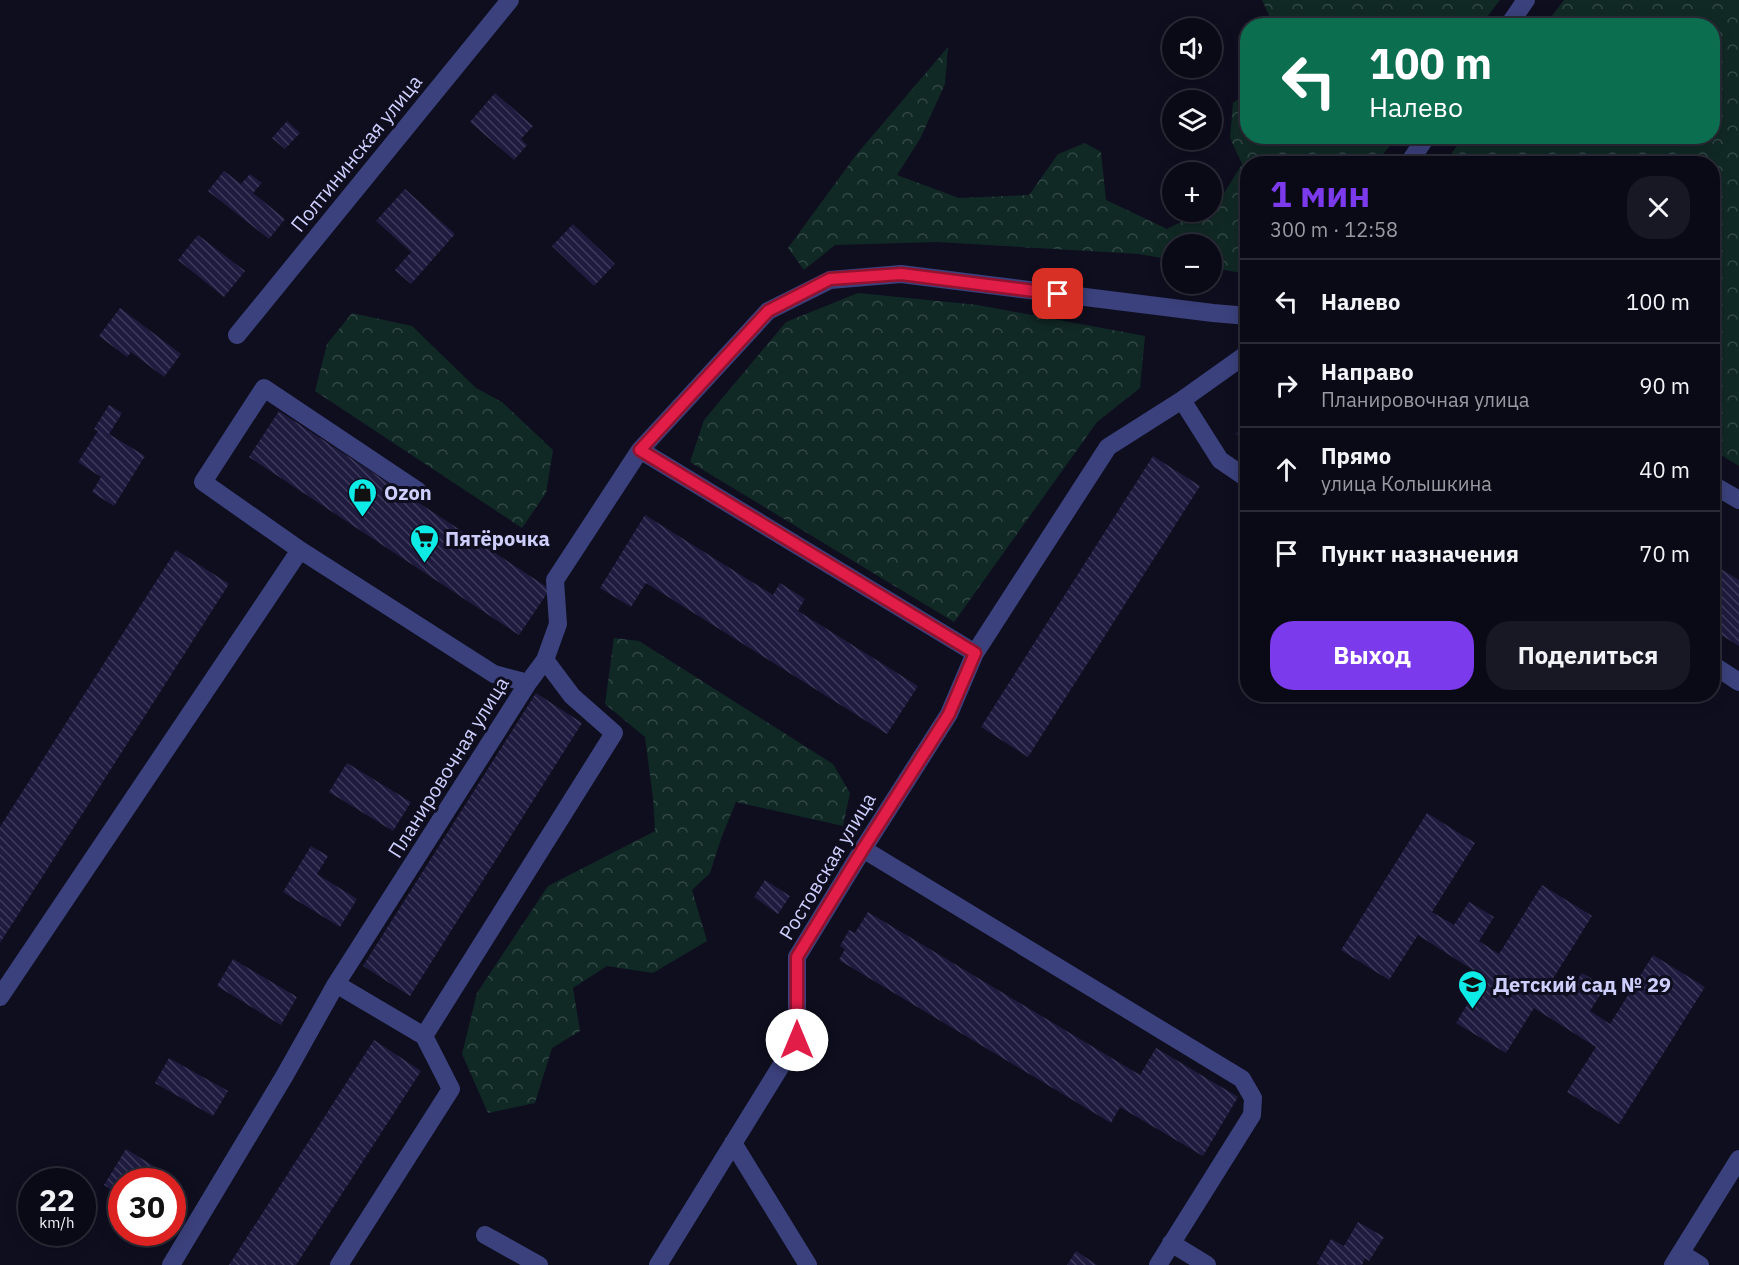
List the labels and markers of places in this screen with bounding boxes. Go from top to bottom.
pin [1032,268,1083,319]
shop icon: Ozon [347,476,379,518]
place label: Ozon [384,479,432,506]
supermarket icon: Пятёрочка [408,522,440,564]
place label: Пятёрочка [445,525,550,552]
school or university icon: Детский сад № 29 [1456,968,1488,1010]
place label: Детский сад № 29 [1493,971,1671,998]

